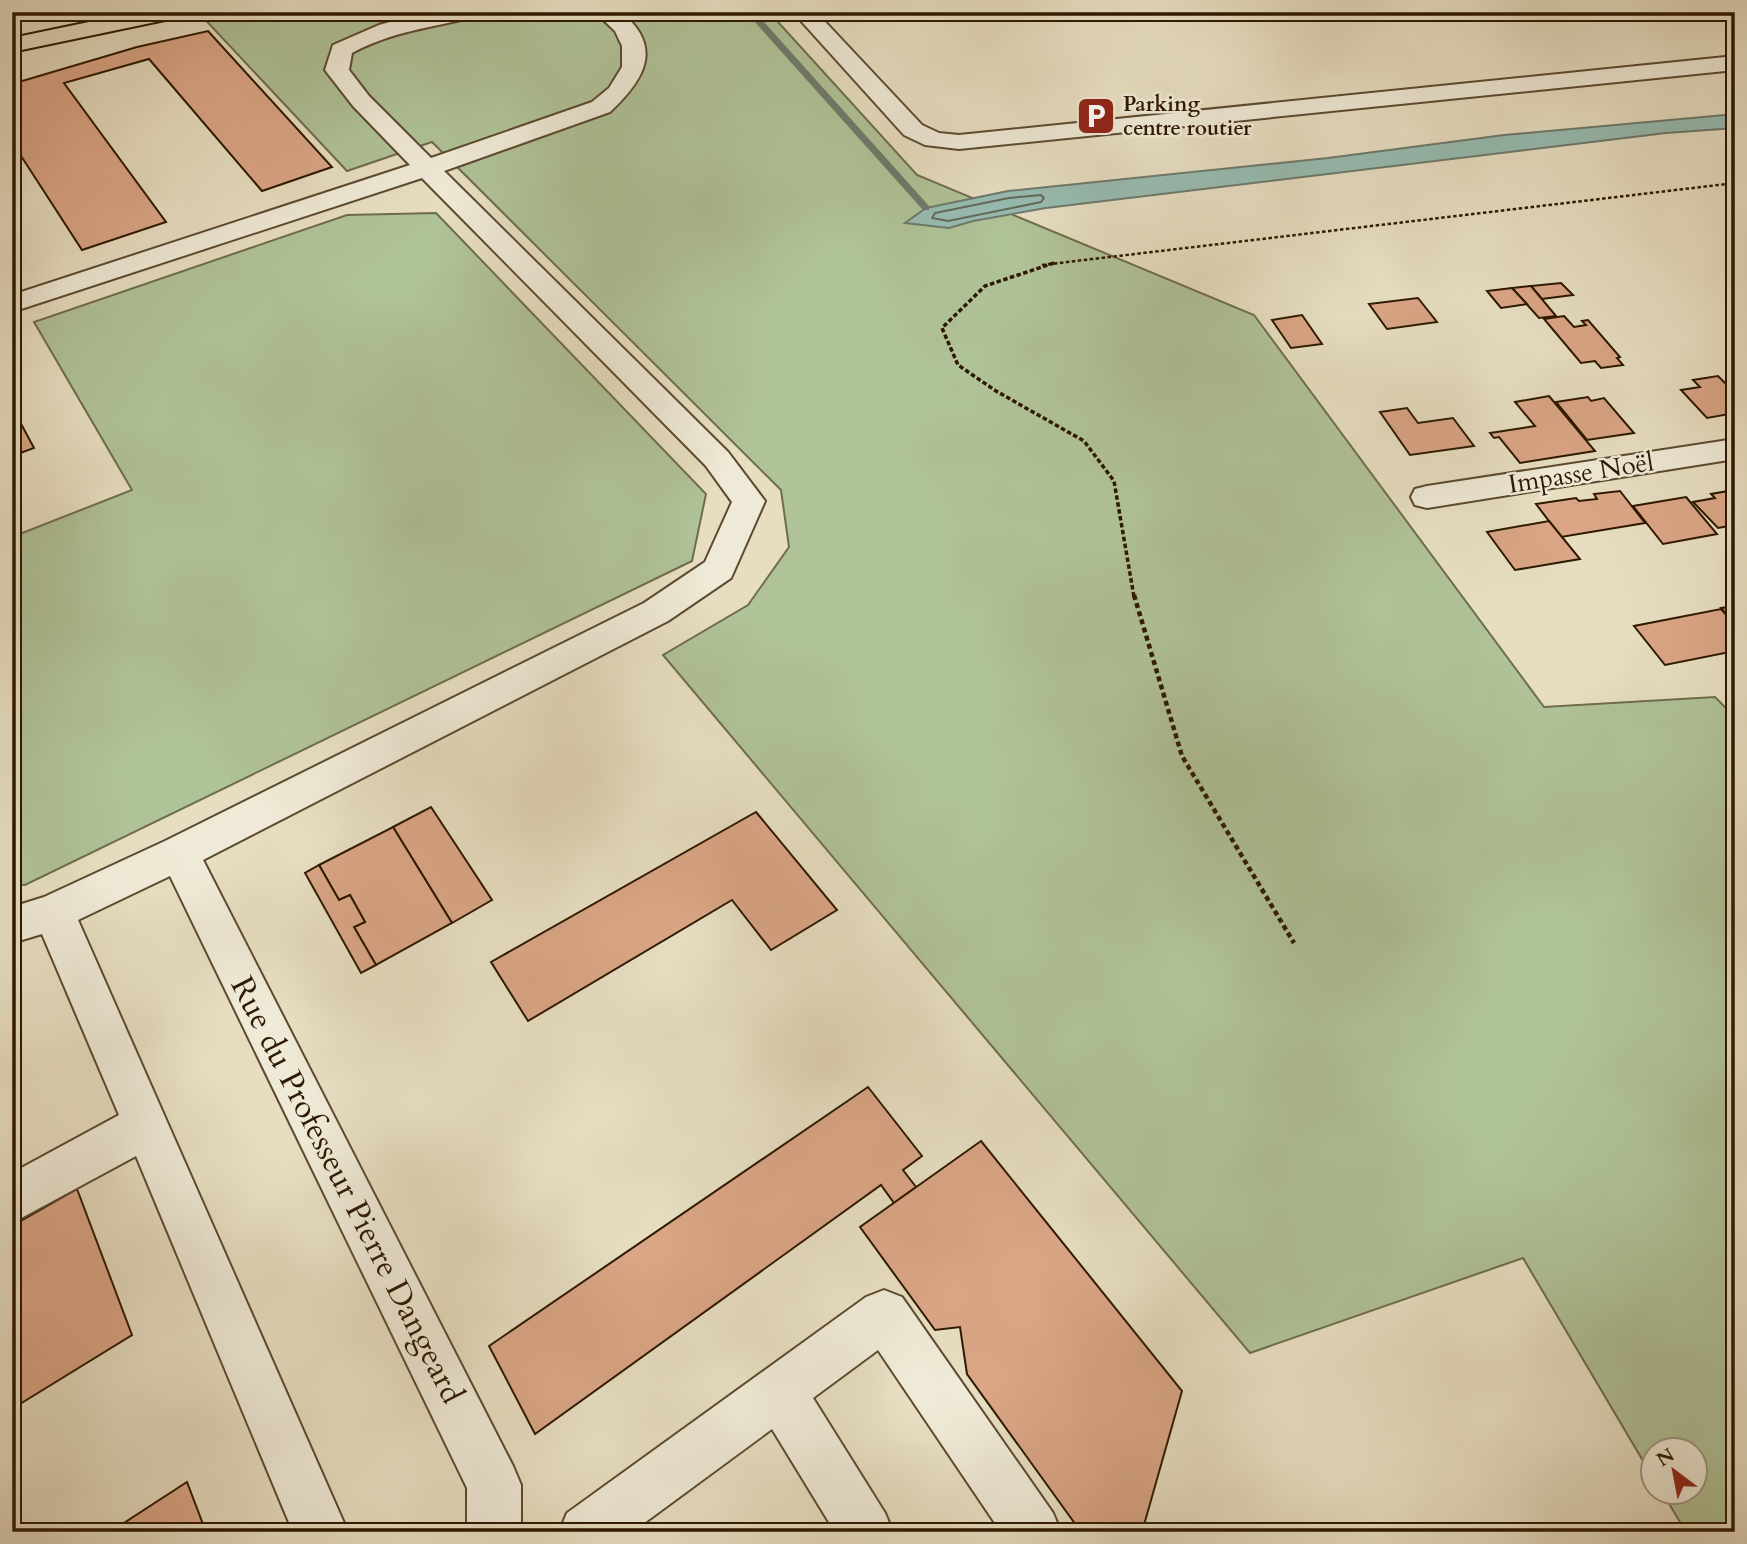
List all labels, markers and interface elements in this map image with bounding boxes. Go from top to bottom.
place label: Parking centre routier [1123,90,1252,143]
parking icon: Parking centre routier [1075,95,1117,137]
street label: Impasse Noël [1506,444,1657,502]
street label: Rue du Professeur Pierre Dangeard [220,969,474,1411]
north arrow [1638,1436,1708,1506]
text: N [1652,1442,1680,1473]

